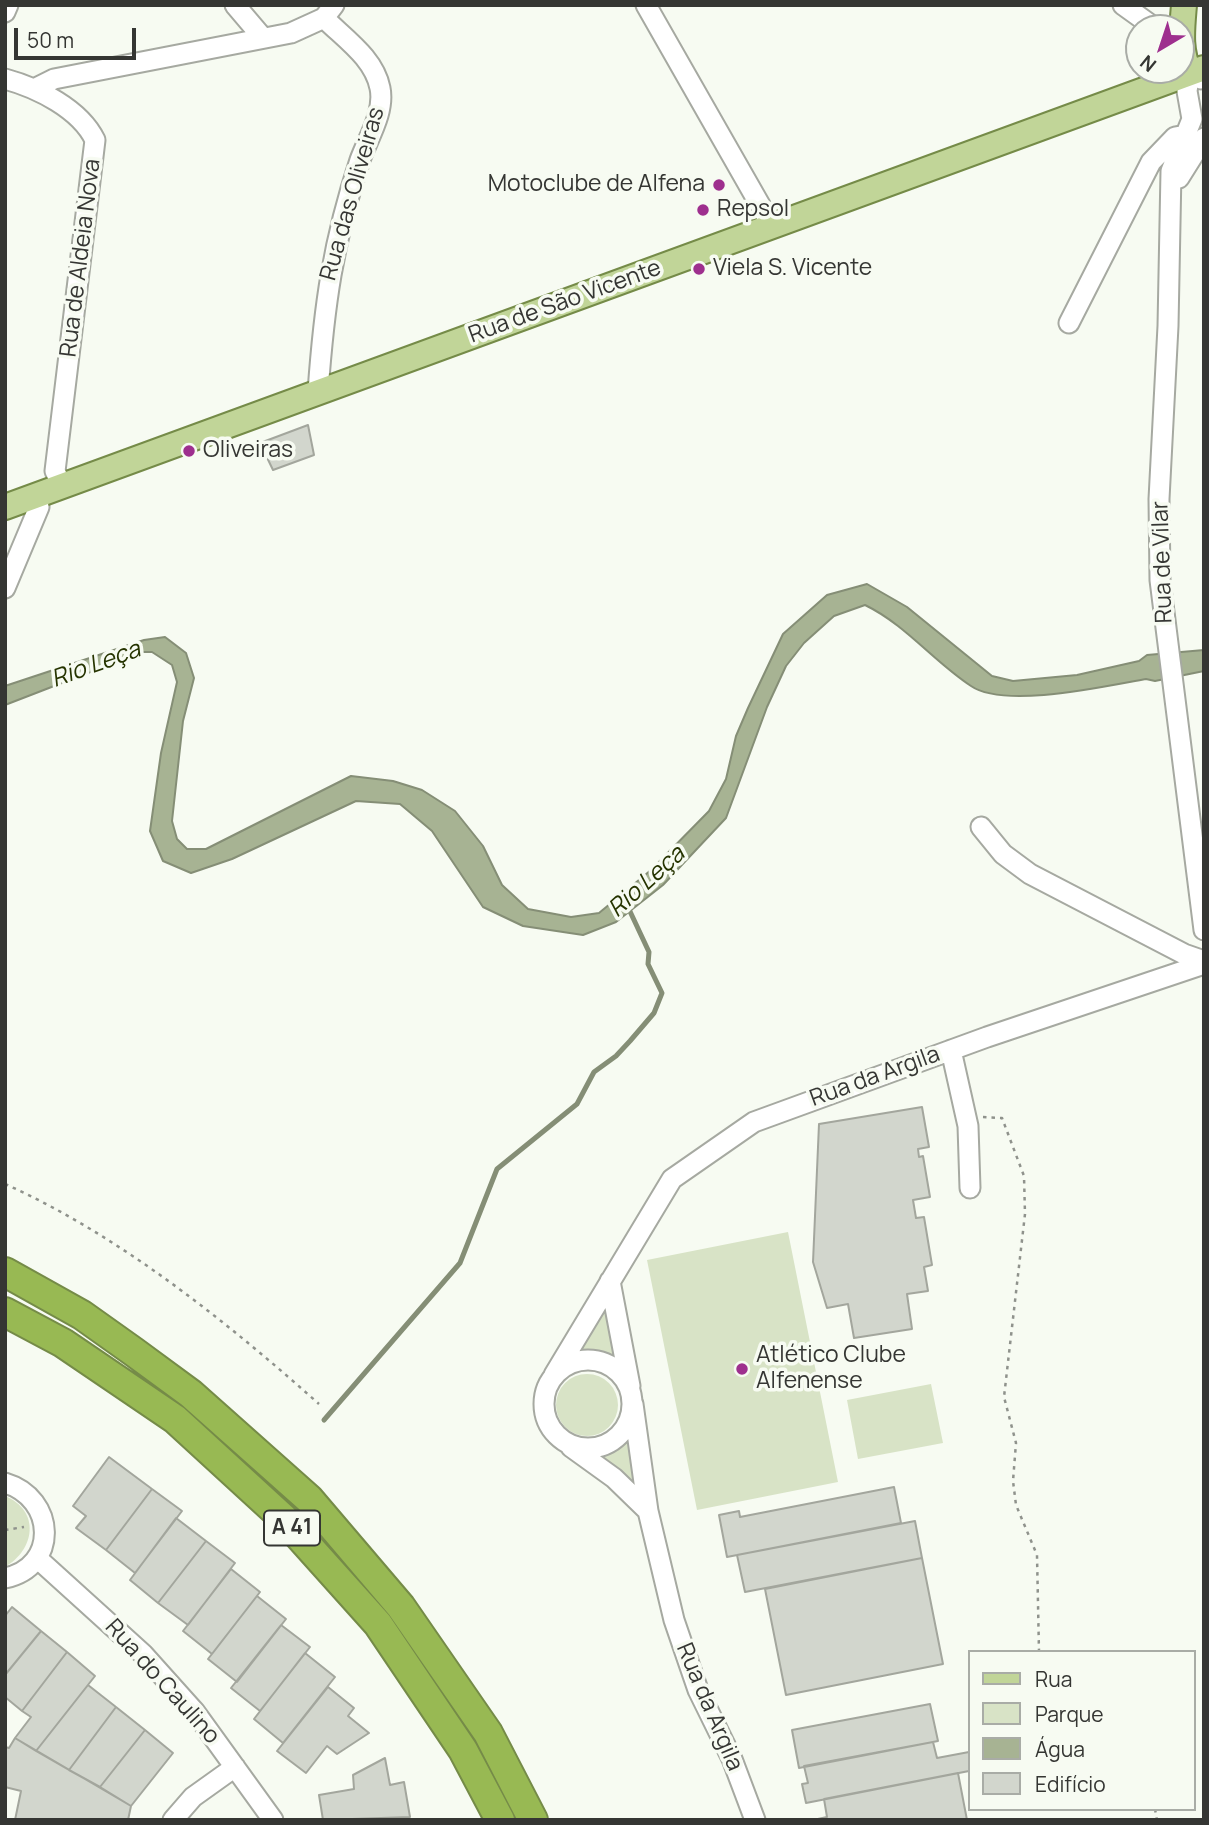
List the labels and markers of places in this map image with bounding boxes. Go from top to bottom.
place label: Motoclube de Alfena [488,171,705,199]
marker: Motoclube de Alfena [711,177,727,193]
place label: Repsol [717,196,789,224]
marker: Repsol [695,202,711,218]
place label: Viela S. Vicente [713,255,872,283]
marker: Viela S. Vicente [691,261,707,277]
place label: Oliveiras [203,437,293,465]
marker: Oliveiras [181,443,197,459]
place label: Atlético Clube Alfenense [756,1342,906,1396]
marker: Atlético Clube Alfenense [734,1361,750,1377]

